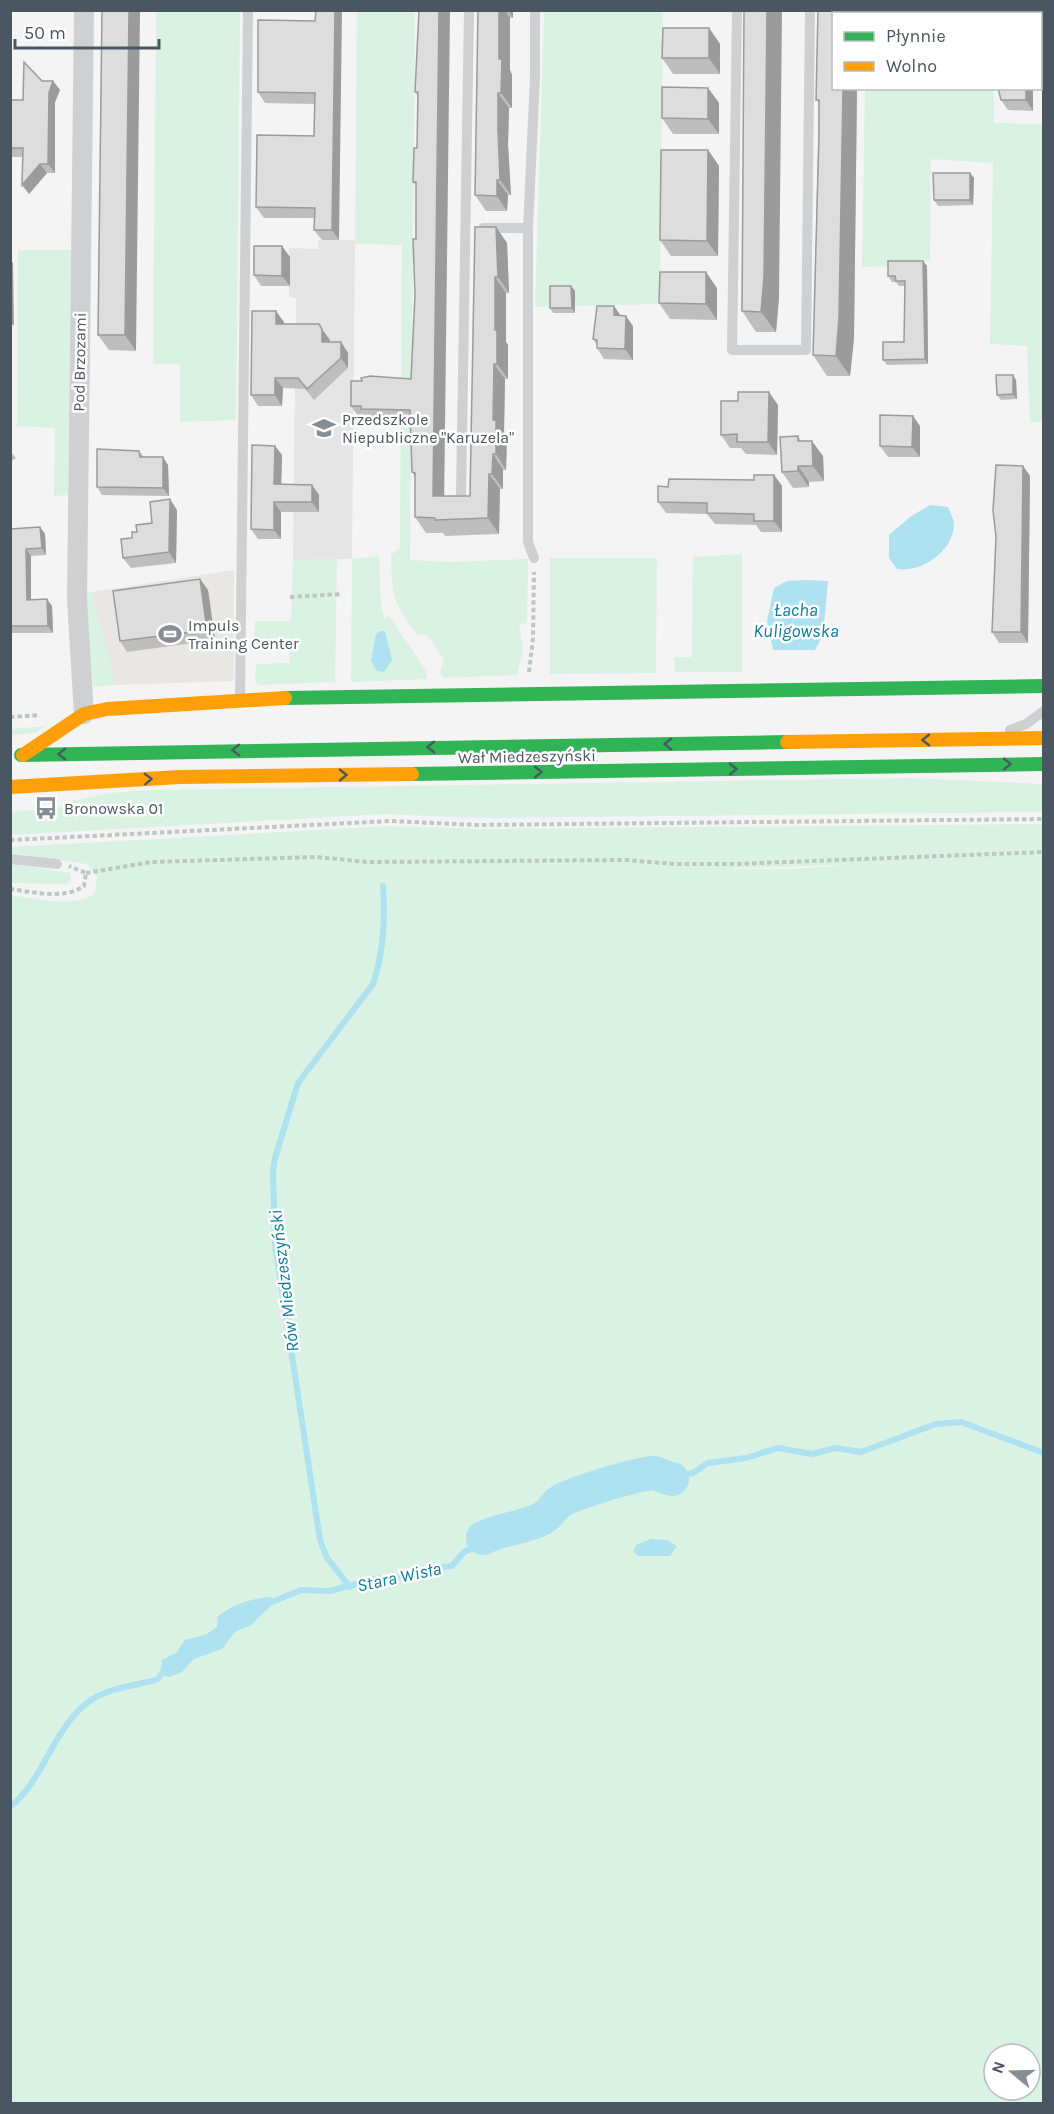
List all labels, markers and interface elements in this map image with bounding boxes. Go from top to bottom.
scale bar [15,12,159,50]
legend [832,12,1042,90]
text: 50 m [24,22,66,44]
text: Płynnie [886,25,946,47]
text: Wolno [886,55,937,77]
street label: Pod Brzozami [69,312,90,412]
place label: Przedszkole Niepubliczne "Karuzela" [342,410,514,447]
school or university icon: Przedszkole Niepubliczne "Karuzela" [311,415,337,441]
water label: Łacha Kuligowska [753,599,839,642]
place label: Impuls Training Center [188,616,299,653]
sports icon: Impuls Training Center [157,621,183,647]
one-way arrow [922,733,931,746]
one-way arrow [664,737,673,750]
one-way arrow [426,741,435,753]
one-way arrow [232,744,241,756]
street label: Wał Miedzeszyński [458,746,596,767]
one-way arrow [58,748,67,760]
one-way arrow [1002,758,1011,771]
one-way arrow [728,763,737,775]
one-way arrow [533,766,542,778]
one-way arrow [338,769,347,781]
one-way arrow [143,772,152,785]
bus stop icon: Bronowska 01 [33,795,59,821]
place label: Bronowska 01 [64,799,163,818]
water label: Rów Miedzeszyński [264,1208,304,1353]
water label: Stara Wisła [355,1557,443,1597]
north arrow [982,2042,1042,2102]
text: N [987,2059,1009,2076]

